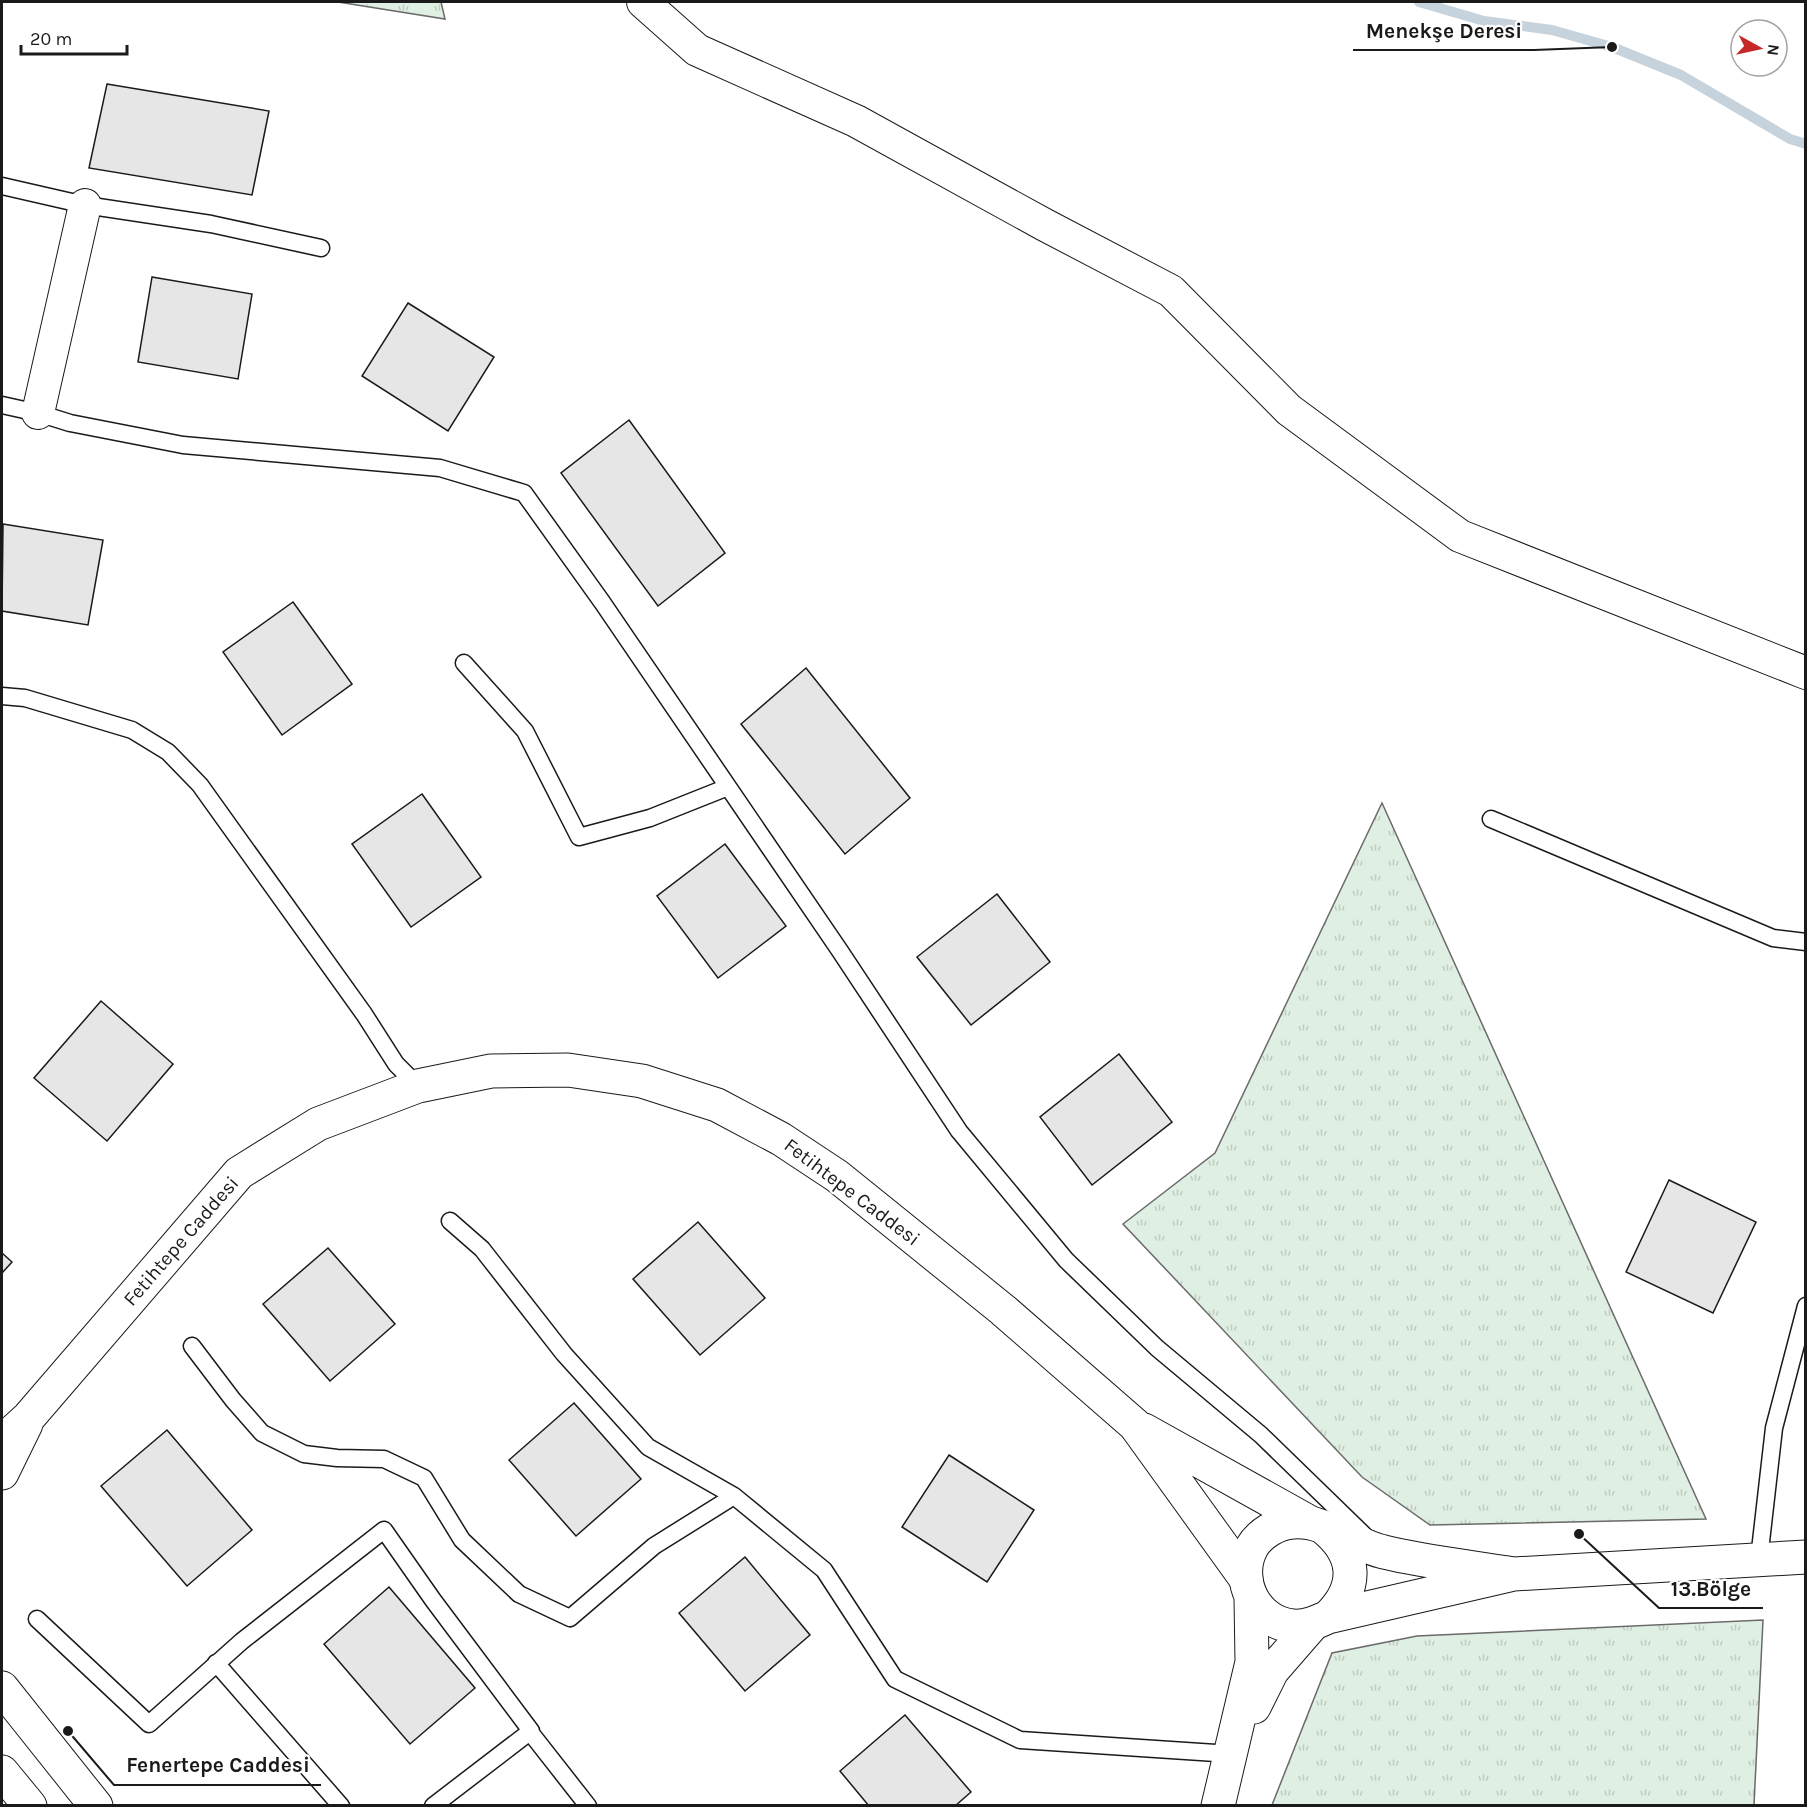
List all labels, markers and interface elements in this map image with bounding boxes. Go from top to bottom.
callout: Menekşe Deresi [1353,11,1534,50]
scale bar [21,18,128,56]
north arrow [1729,18,1789,78]
text: Menekşe Deresi [1366,19,1522,43]
text: 20 m [30,28,72,50]
text: N [1763,43,1784,57]
street label: Fetihtepe Caddesi [780,1133,924,1251]
street label: Fetihtepe Caddesi [119,1172,243,1310]
callout: 13.Bölge [1659,1569,1763,1608]
text: 13.Bölge [1671,1577,1751,1601]
callout: Fenertepe Caddesi [114,1746,321,1785]
text: Fenertepe Caddesi [126,1753,310,1777]

